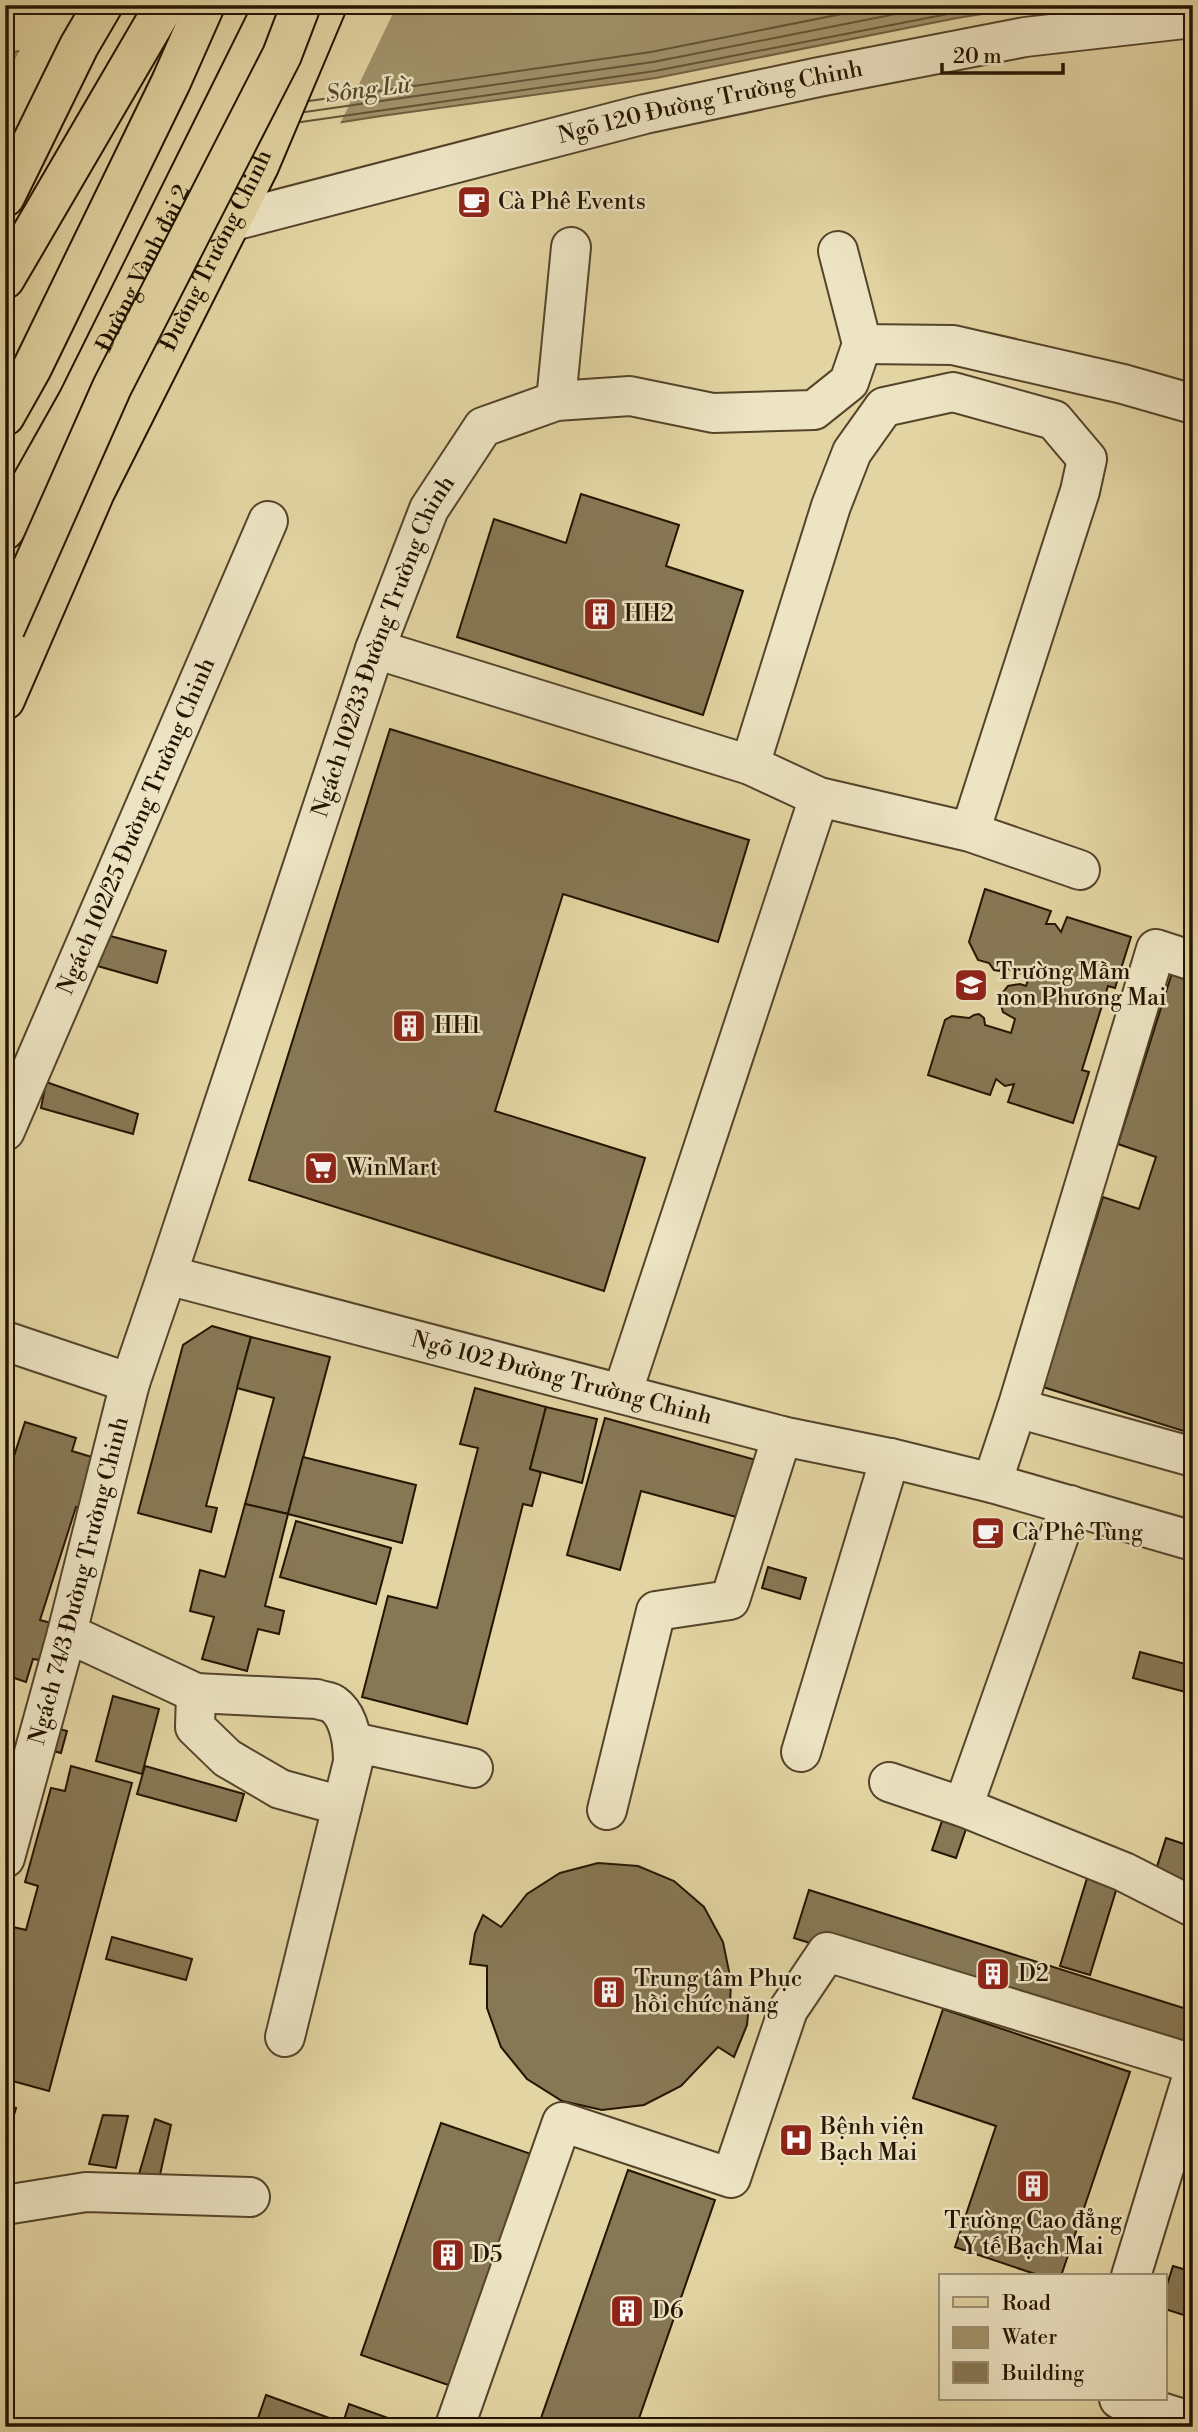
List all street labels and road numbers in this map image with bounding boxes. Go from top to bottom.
street label: Ngõ 120 Đường Trường Chinh [555,55,865,150]
street label: Đường Trường Chinh [154,146,278,356]
street label: Đường Vành đai 2 [90,180,196,357]
street label: Ngách 102/33 Đường Trường Chinh [306,470,461,821]
street label: Ngách 102/25 Đường Trường Chinh [52,653,221,999]
street label: Ngõ 102 Đường Trường Chinh [408,1326,715,1431]
street label: Ngách 74/3 Đường Trường Chinh [23,1414,135,1748]

